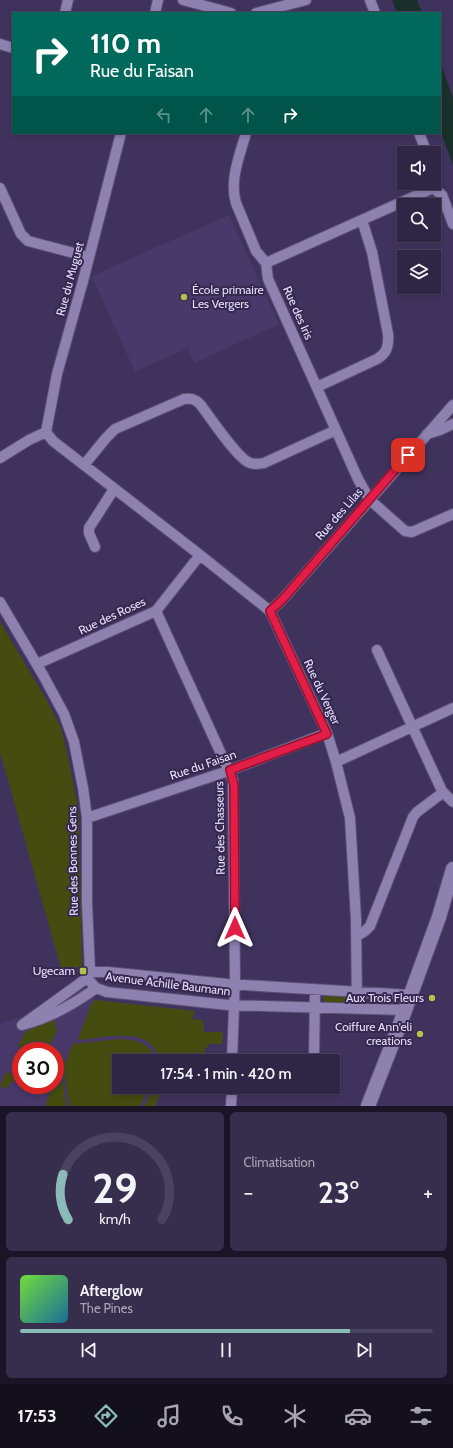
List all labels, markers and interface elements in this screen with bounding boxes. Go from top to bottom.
text: 110 m [90,26,161,60]
icon: right [24,28,76,80]
text: Rue du Faisan [90,60,194,82]
icon: left [153,104,175,126]
icon: ahead [195,104,217,126]
icon: ahead [237,104,259,126]
icon: right [279,104,301,126]
map controls [397,146,441,294]
button: sound [397,146,441,190]
button: search [397,198,441,242]
street label: Rue du Muguet [52,240,87,318]
button: layers [397,250,441,294]
place label: École primaire Les Vergers [192,282,264,311]
street label: Rue des Iris [280,284,317,342]
marker: École primaire Les Vergers [179,292,189,302]
pin [391,438,425,472]
icon: arrive [397,444,419,466]
street label: Rue des Lilas [312,484,366,543]
street label: Rue des Roses [76,593,148,638]
street label: Rue du Verger [301,657,344,727]
street label: Rue du Faisan [168,746,238,783]
street label: Rue des Chasseurs [211,781,228,875]
street label: Rue des Bonnes Gens [64,806,81,916]
position arrow [214,907,256,949]
place label: Ugecam [33,963,75,978]
marker: Ugecam [78,966,88,976]
street label: Avenue Achille Baumann [105,968,232,999]
place label: Aux Trois Fleurs [346,990,424,1005]
marker: Aux Trois Fleurs [427,993,437,1003]
place label: Coiffure Ann'eli creations [335,1019,412,1048]
marker: Coiffure Ann'eli creations [415,1029,425,1039]
speed limit sign: 30 [12,1042,64,1094]
text: 17:54 · 1 min · 420 m [160,1065,292,1083]
text: Climatisation [244,1154,315,1170]
text: 29 [92,1162,137,1212]
text: 23° [318,1174,359,1211]
text: − [244,1179,253,1206]
text: + [423,1179,433,1206]
text: km/h [99,1209,130,1227]
text: Afterglow [80,1282,143,1300]
text: The Pines [80,1300,133,1316]
icon: previous [78,1339,100,1361]
icon: pause [215,1339,237,1361]
icon: next [353,1339,375,1361]
icon: directions [92,1402,120,1430]
icon: music [155,1402,183,1430]
icon: phone [218,1402,246,1430]
icon: climate [281,1402,309,1430]
icon: car [344,1402,372,1430]
icon: filters [407,1402,435,1430]
text: 17:53 [18,1405,57,1427]

